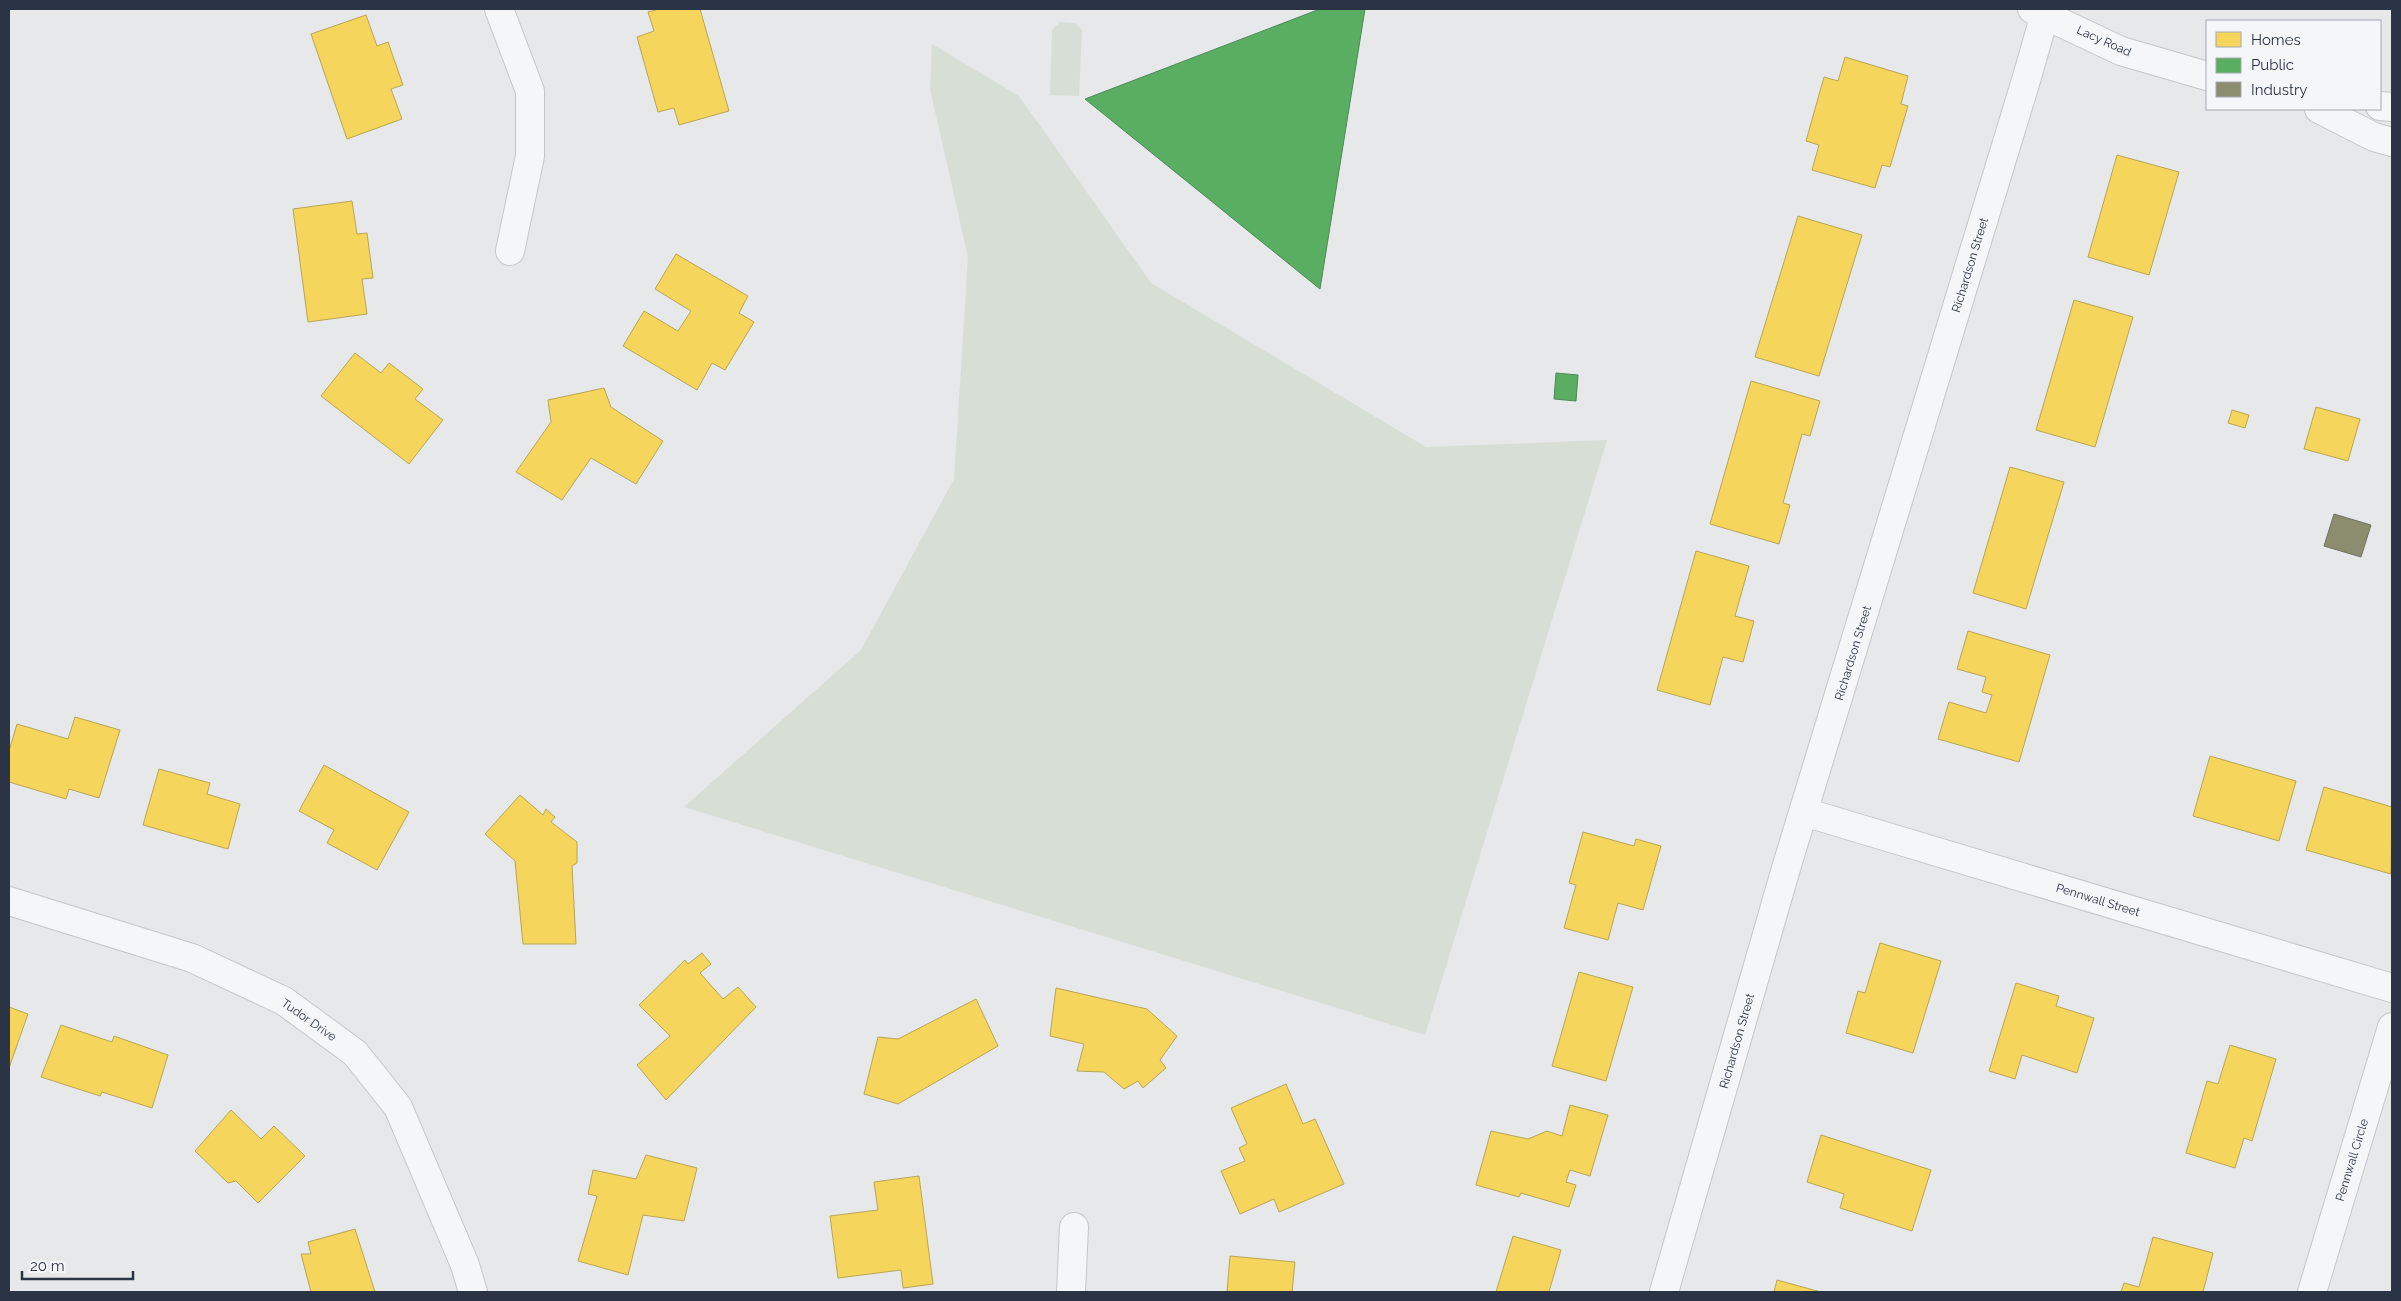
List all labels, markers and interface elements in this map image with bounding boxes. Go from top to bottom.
legend [2206,20,2381,110]
street label: Lacy Road [2075,23,2133,59]
text: Homes [2251,31,2301,49]
text: Public [2251,56,2294,74]
text: Industry [2251,81,2307,99]
street label: Richardson Street [1949,216,1991,314]
street label: Richardson Street [1832,604,1874,702]
street label: Pennwall Street [2054,881,2142,919]
street label: Richardson Street [1717,992,1757,1090]
street label: Tudor Drive [279,996,339,1044]
street label: Pennwall Circle [2333,1117,2371,1203]
scale bar [22,1248,134,1280]
text: 20 m [30,1257,65,1275]

